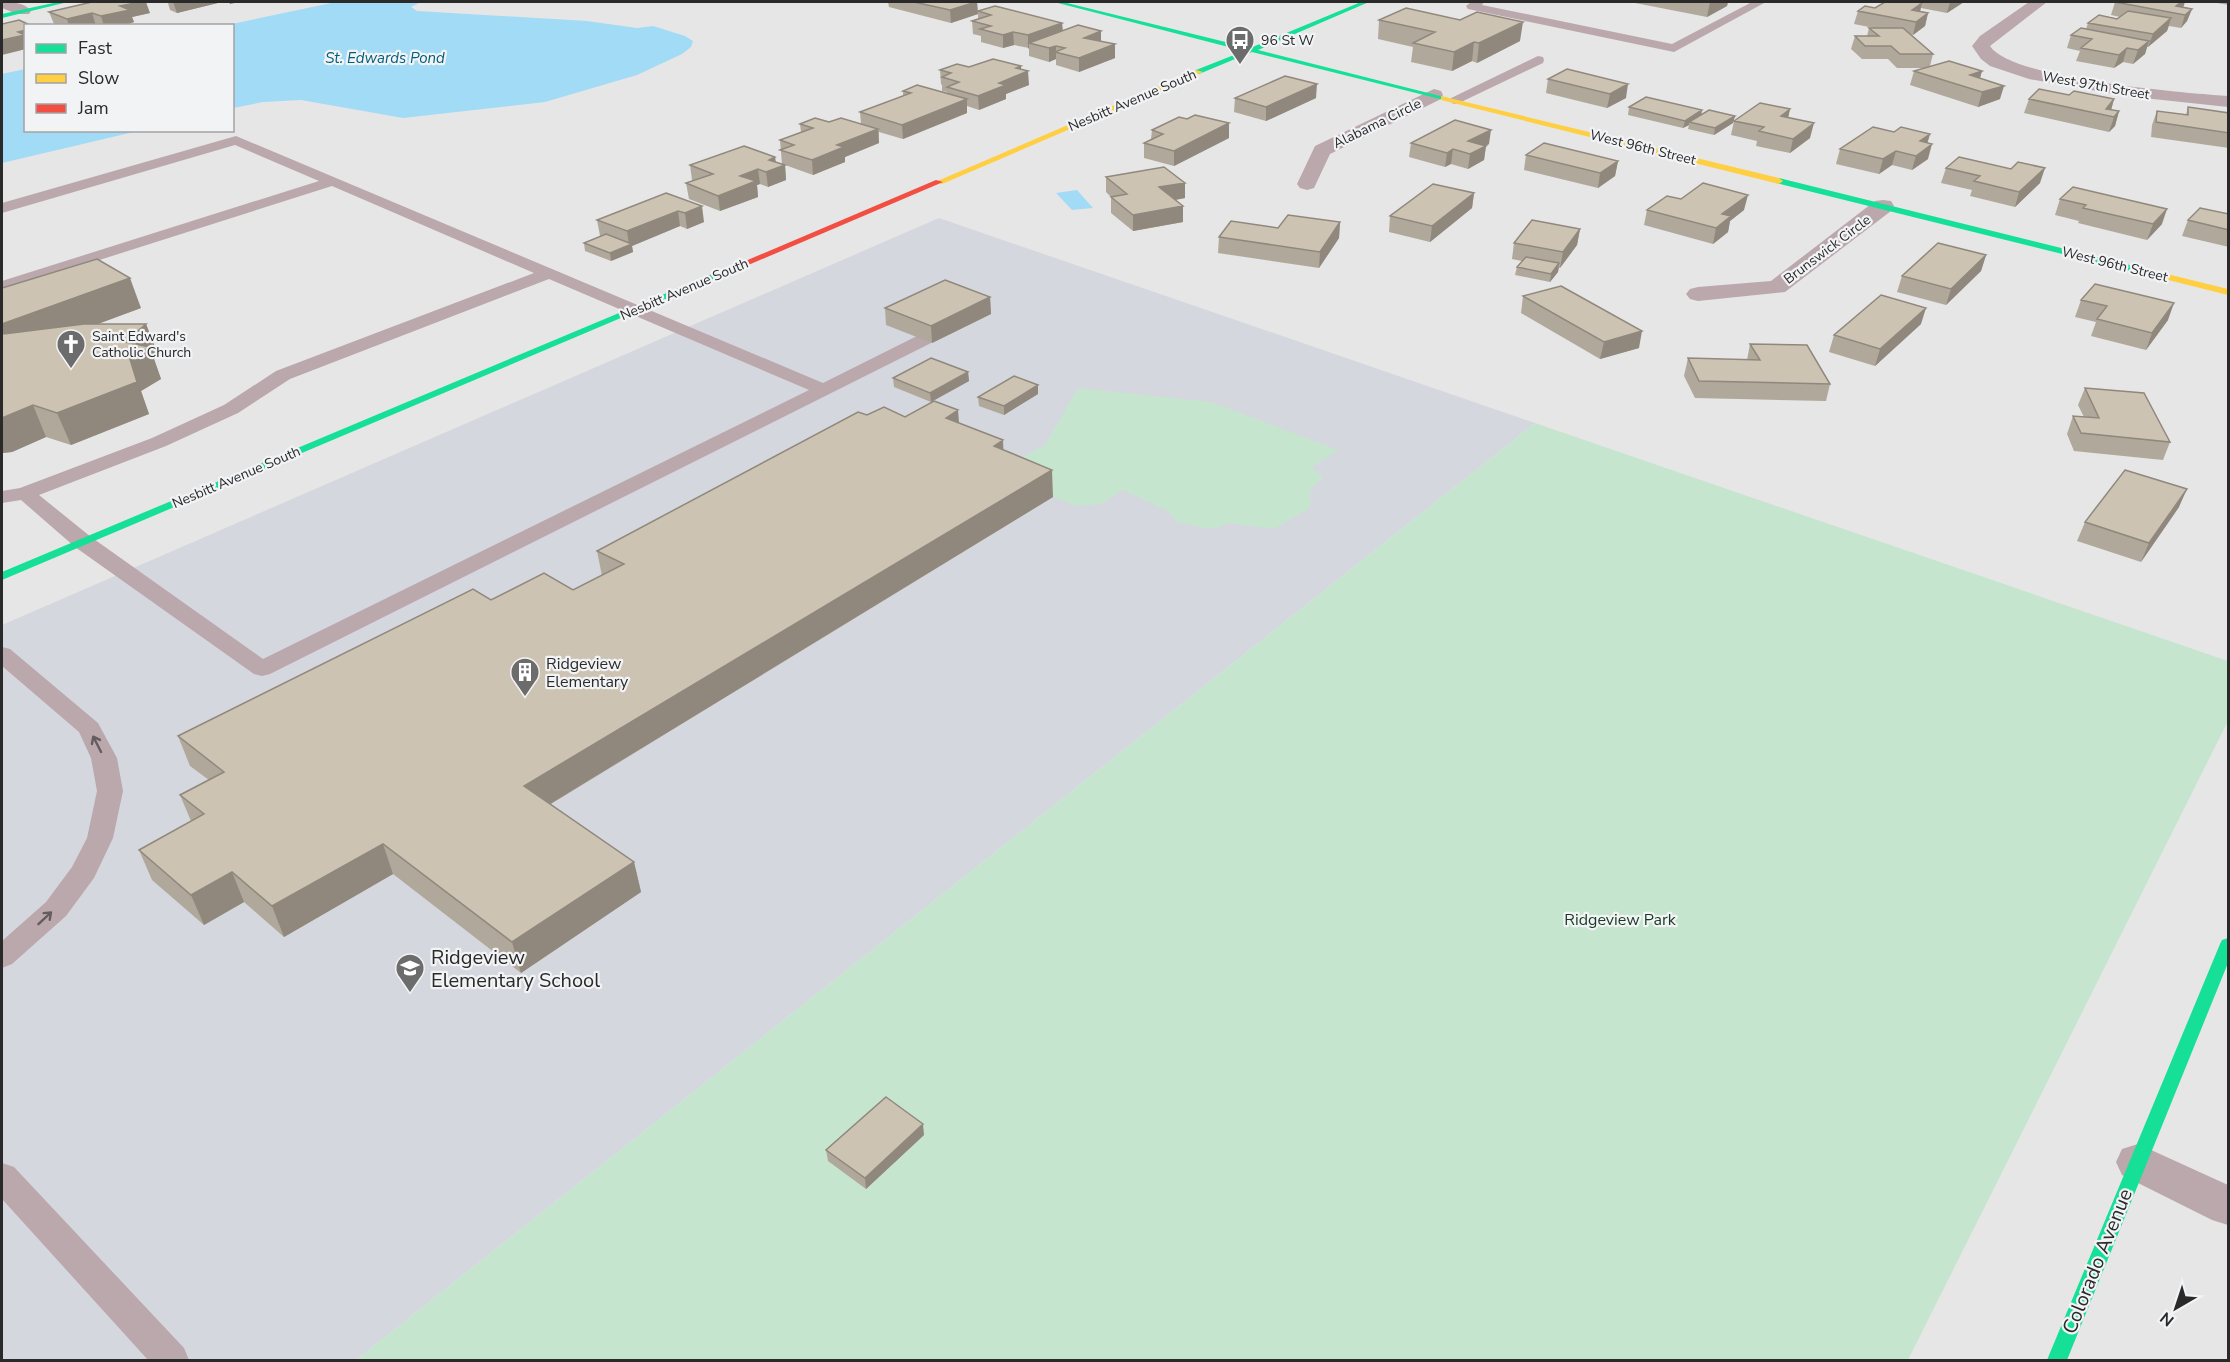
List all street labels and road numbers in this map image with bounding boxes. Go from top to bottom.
street label: Nesbitt Avenue South [1065,65,1199,136]
street label: West 97th Street [2041,67,2151,104]
street label: Alabama Circle [1330,94,1425,153]
street label: West 96th Street [1588,125,1698,170]
street label: Brunswick Circle [1780,210,1875,288]
street label: West 96th Street [2060,242,2170,287]
street label: Nesbitt Avenue South [617,254,751,325]
street label: Nesbitt Avenue South [169,442,303,513]
street label: Colorado Avenue [2056,1185,2139,1338]

